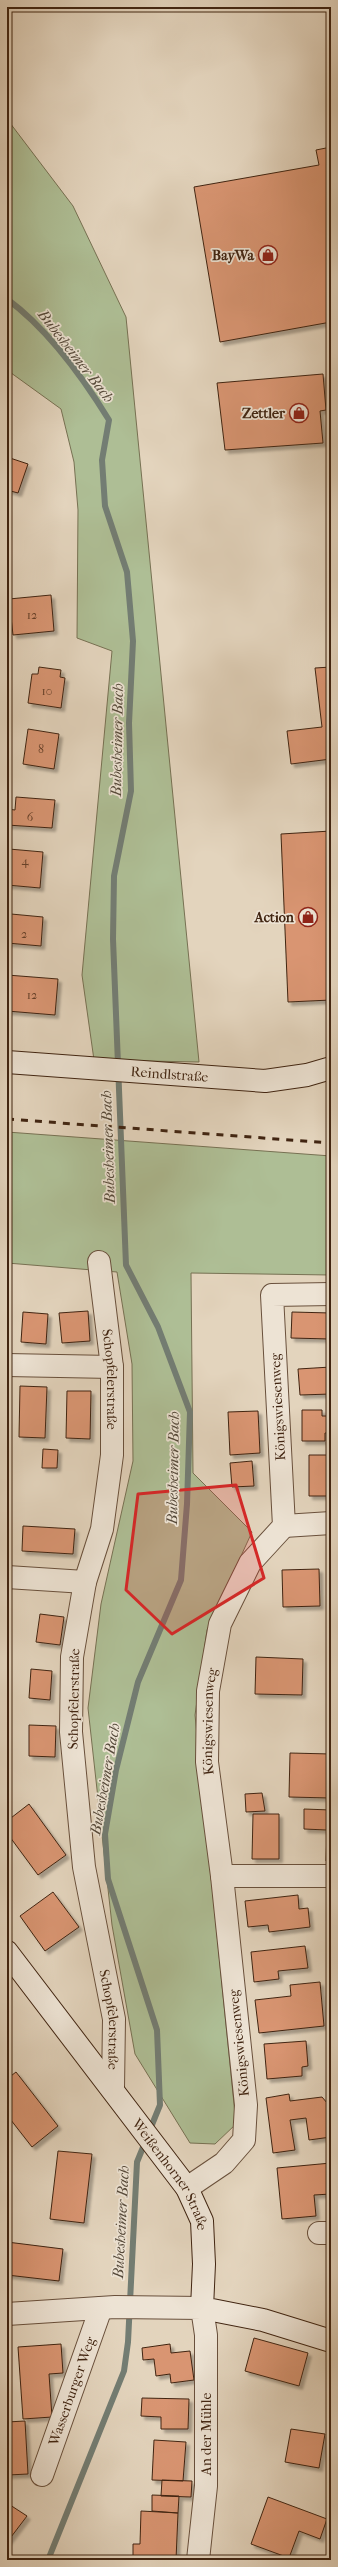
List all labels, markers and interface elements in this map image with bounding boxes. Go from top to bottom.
shop icon: BayWa [257,244,279,266]
place label: BayWa [212,247,255,264]
water label: Bubesheimer Bach [34,305,118,406]
shop icon: Zettler [288,402,310,424]
place label: Zettler [242,405,286,422]
house number: 12 [27,608,37,622]
water label: Bubesheimer Bach [107,683,127,798]
house number: 10 [42,684,52,698]
house number: 8 [38,742,44,756]
house number: 6 [27,810,34,824]
house number: 4 [21,854,29,868]
shop icon: Action [297,906,319,928]
place label: Action [254,909,295,926]
house number: 2 [21,927,27,941]
house number: 12 [27,988,37,1002]
street label: Reindlstraße [130,1063,209,1085]
water label: Bubesheimer Bach [97,1090,119,1205]
street label: Schopfelerstraße [99,1328,121,1430]
street label: Königswiesenweg [267,1352,289,1461]
water label: Bubesheimer Bach [163,1411,183,1526]
street label: Schopfelerstraße [65,1648,83,1750]
street label: Königswiesenweg [198,1666,221,1776]
water label: Bubesheimer Bach [86,1722,124,1837]
street label: Schopfelerstraße [96,1968,122,2070]
street label: Königswiesenweg [225,1988,253,2097]
street label: Weißenhorner Straße [128,2114,211,2231]
water label: Bubesheimer Bach [109,2165,133,2280]
street label: Wasserburger Weg [44,2334,99,2449]
street label: An der Mühle [198,2393,215,2476]

